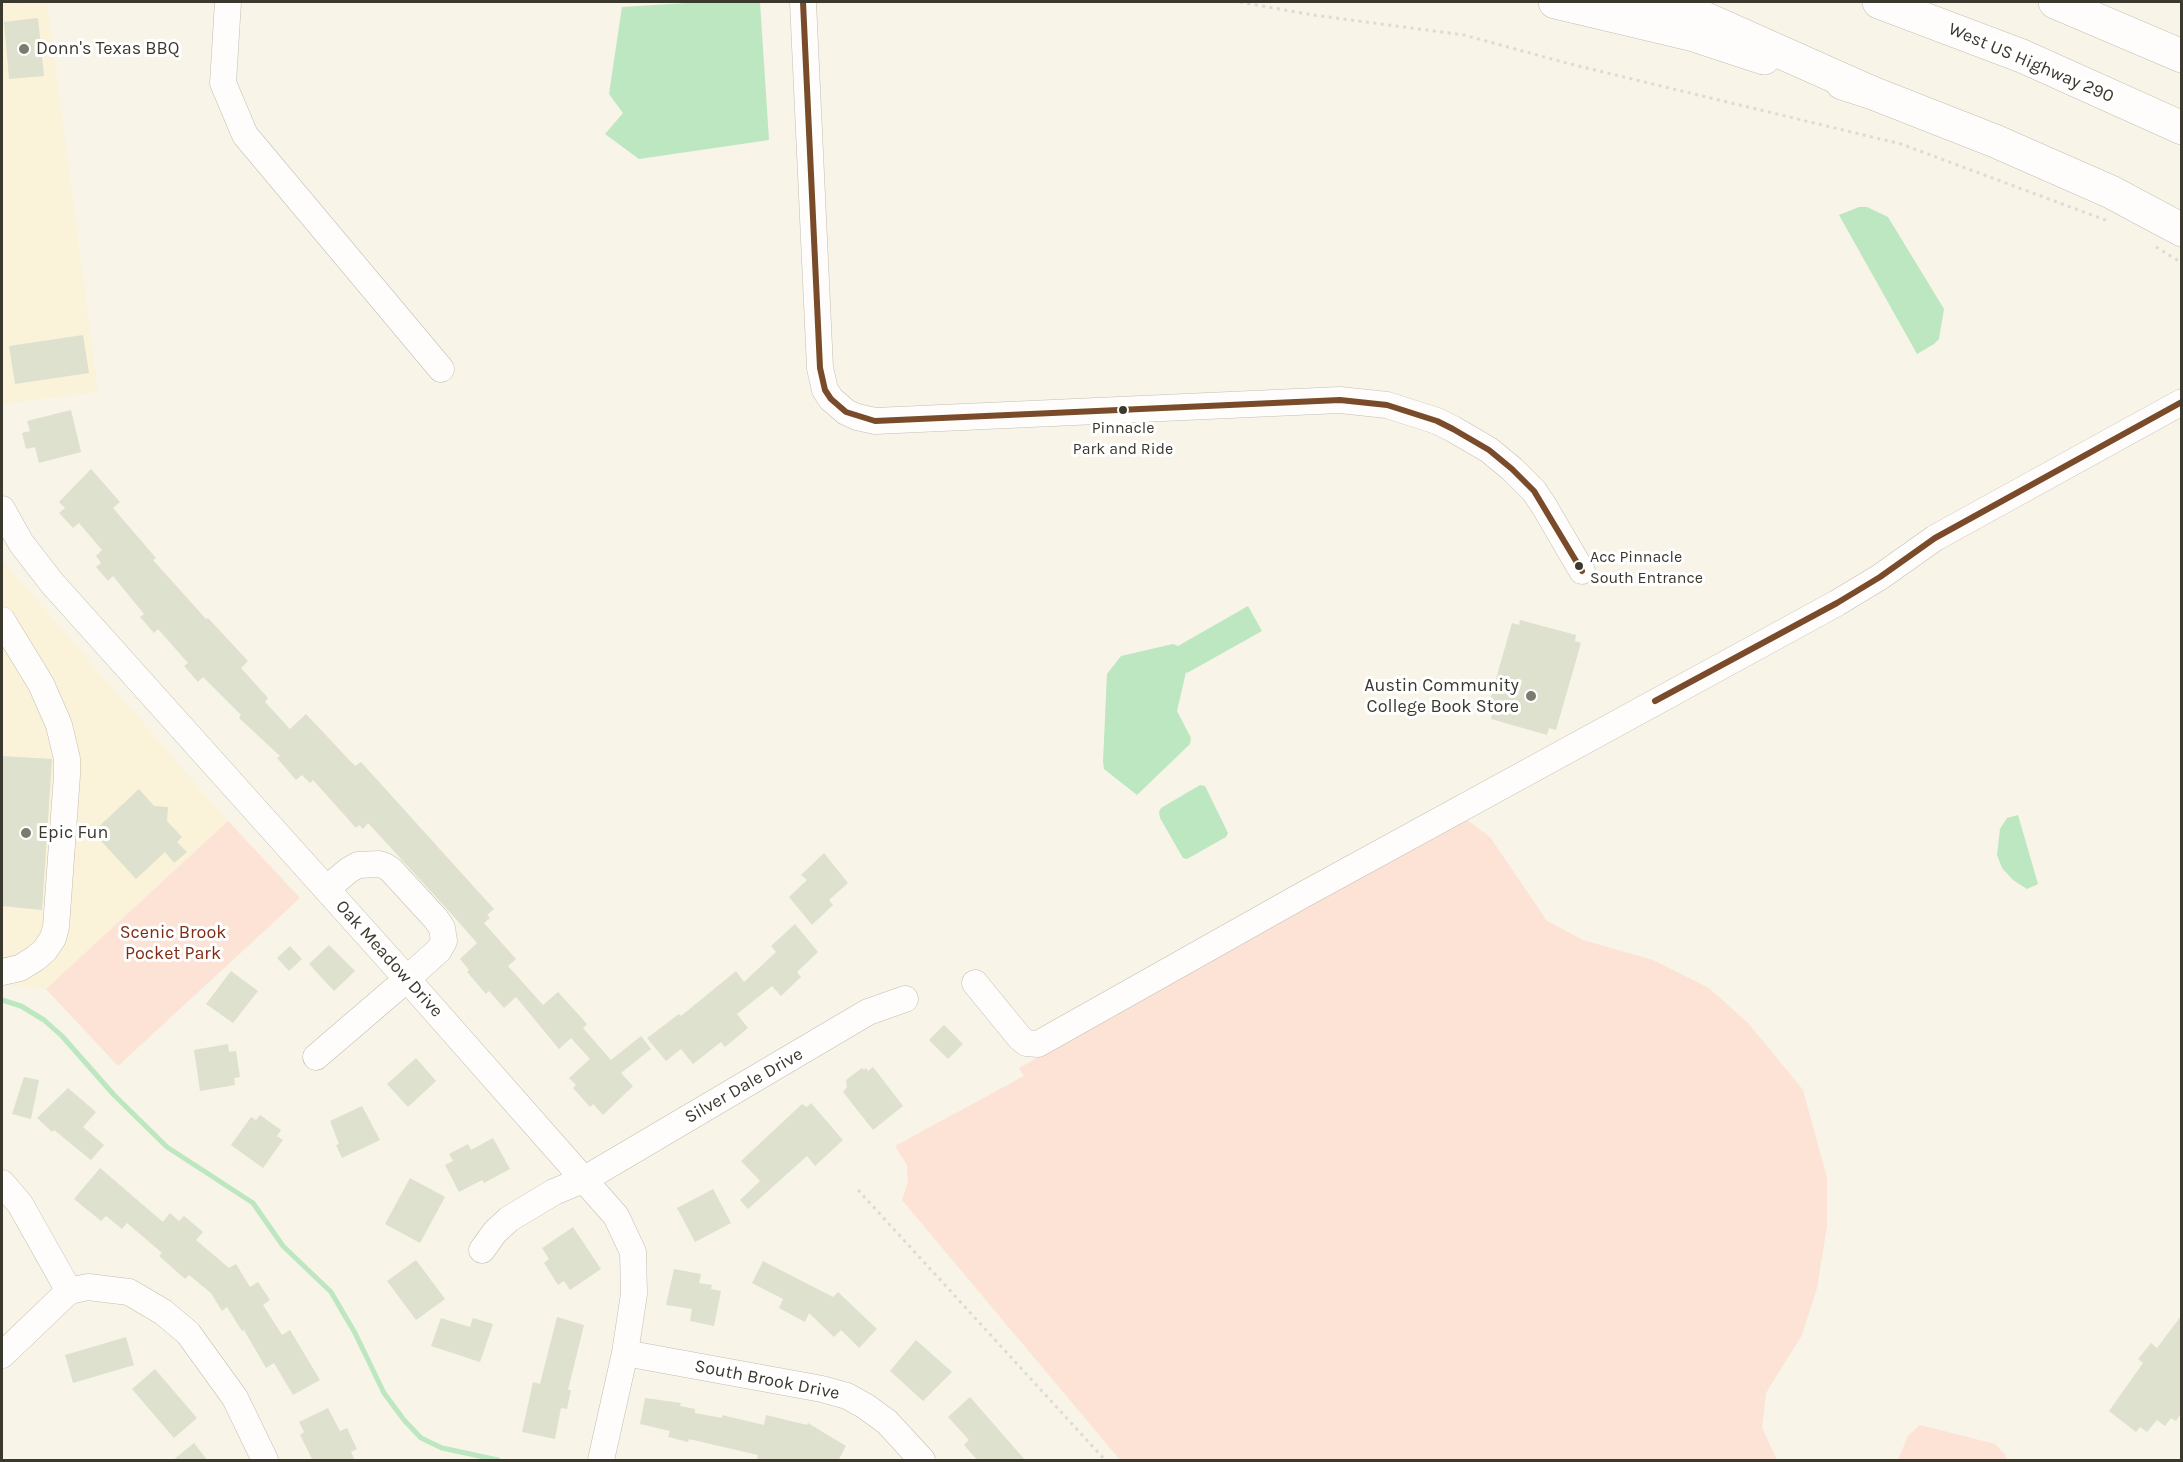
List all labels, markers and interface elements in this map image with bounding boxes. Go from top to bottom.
street label: West US Highway 290 [1945,18,2117,108]
place label: Donn's Texas BBQ [36,38,179,60]
marker: Donn's Texas BBQ [17,42,31,56]
marker: Pinnacle Park and Ride [1117,404,1129,416]
place label: Pinnacle Park and Ride [1073,418,1173,456]
place label: Acc Pinnacle South Entrance [1590,547,1703,585]
marker: Acc Pinnacle South Entrance [1573,560,1585,572]
place label: Austin Community College Book Store [1364,675,1519,718]
marker: Austin Community College Book Store [1524,689,1538,703]
place label: Epic Fun [38,822,108,844]
marker: Epic Fun [19,826,33,840]
street label: Oak Meadow Drive [331,896,447,1022]
park label: Scenic Brook Pocket Park [120,922,226,964]
street label: Silver Dale Drive [681,1043,807,1129]
street label: South Brook Drive [693,1355,841,1405]

